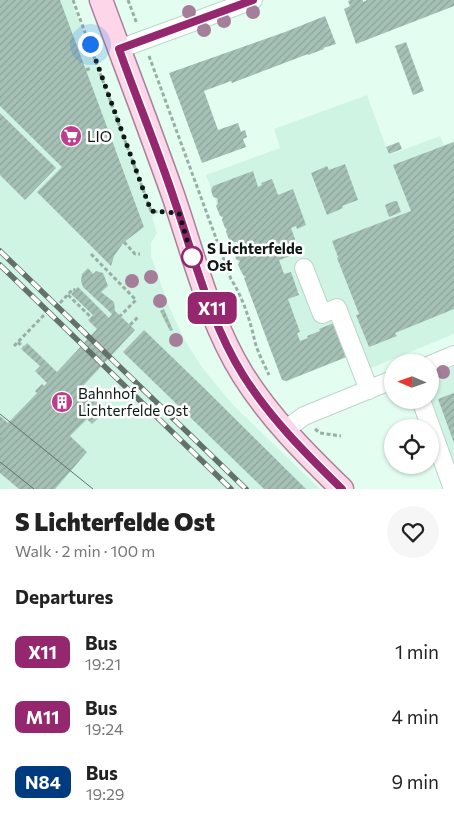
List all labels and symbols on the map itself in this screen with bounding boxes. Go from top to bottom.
your location [78,32,103,57]
supermarket icon: LIO [59,124,83,148]
place label: LIO [87,127,112,145]
place label: S Lichterfelde Ost [207,239,303,274]
marker: S Lichterfelde Ost [181,246,203,268]
line badge: X11 [183,292,241,324]
north arrow [384,354,439,409]
place label: Bahnhof Lichterfelde Ost [78,384,188,419]
building icon: Bahnhof Lichterfelde Ost [50,390,74,414]

